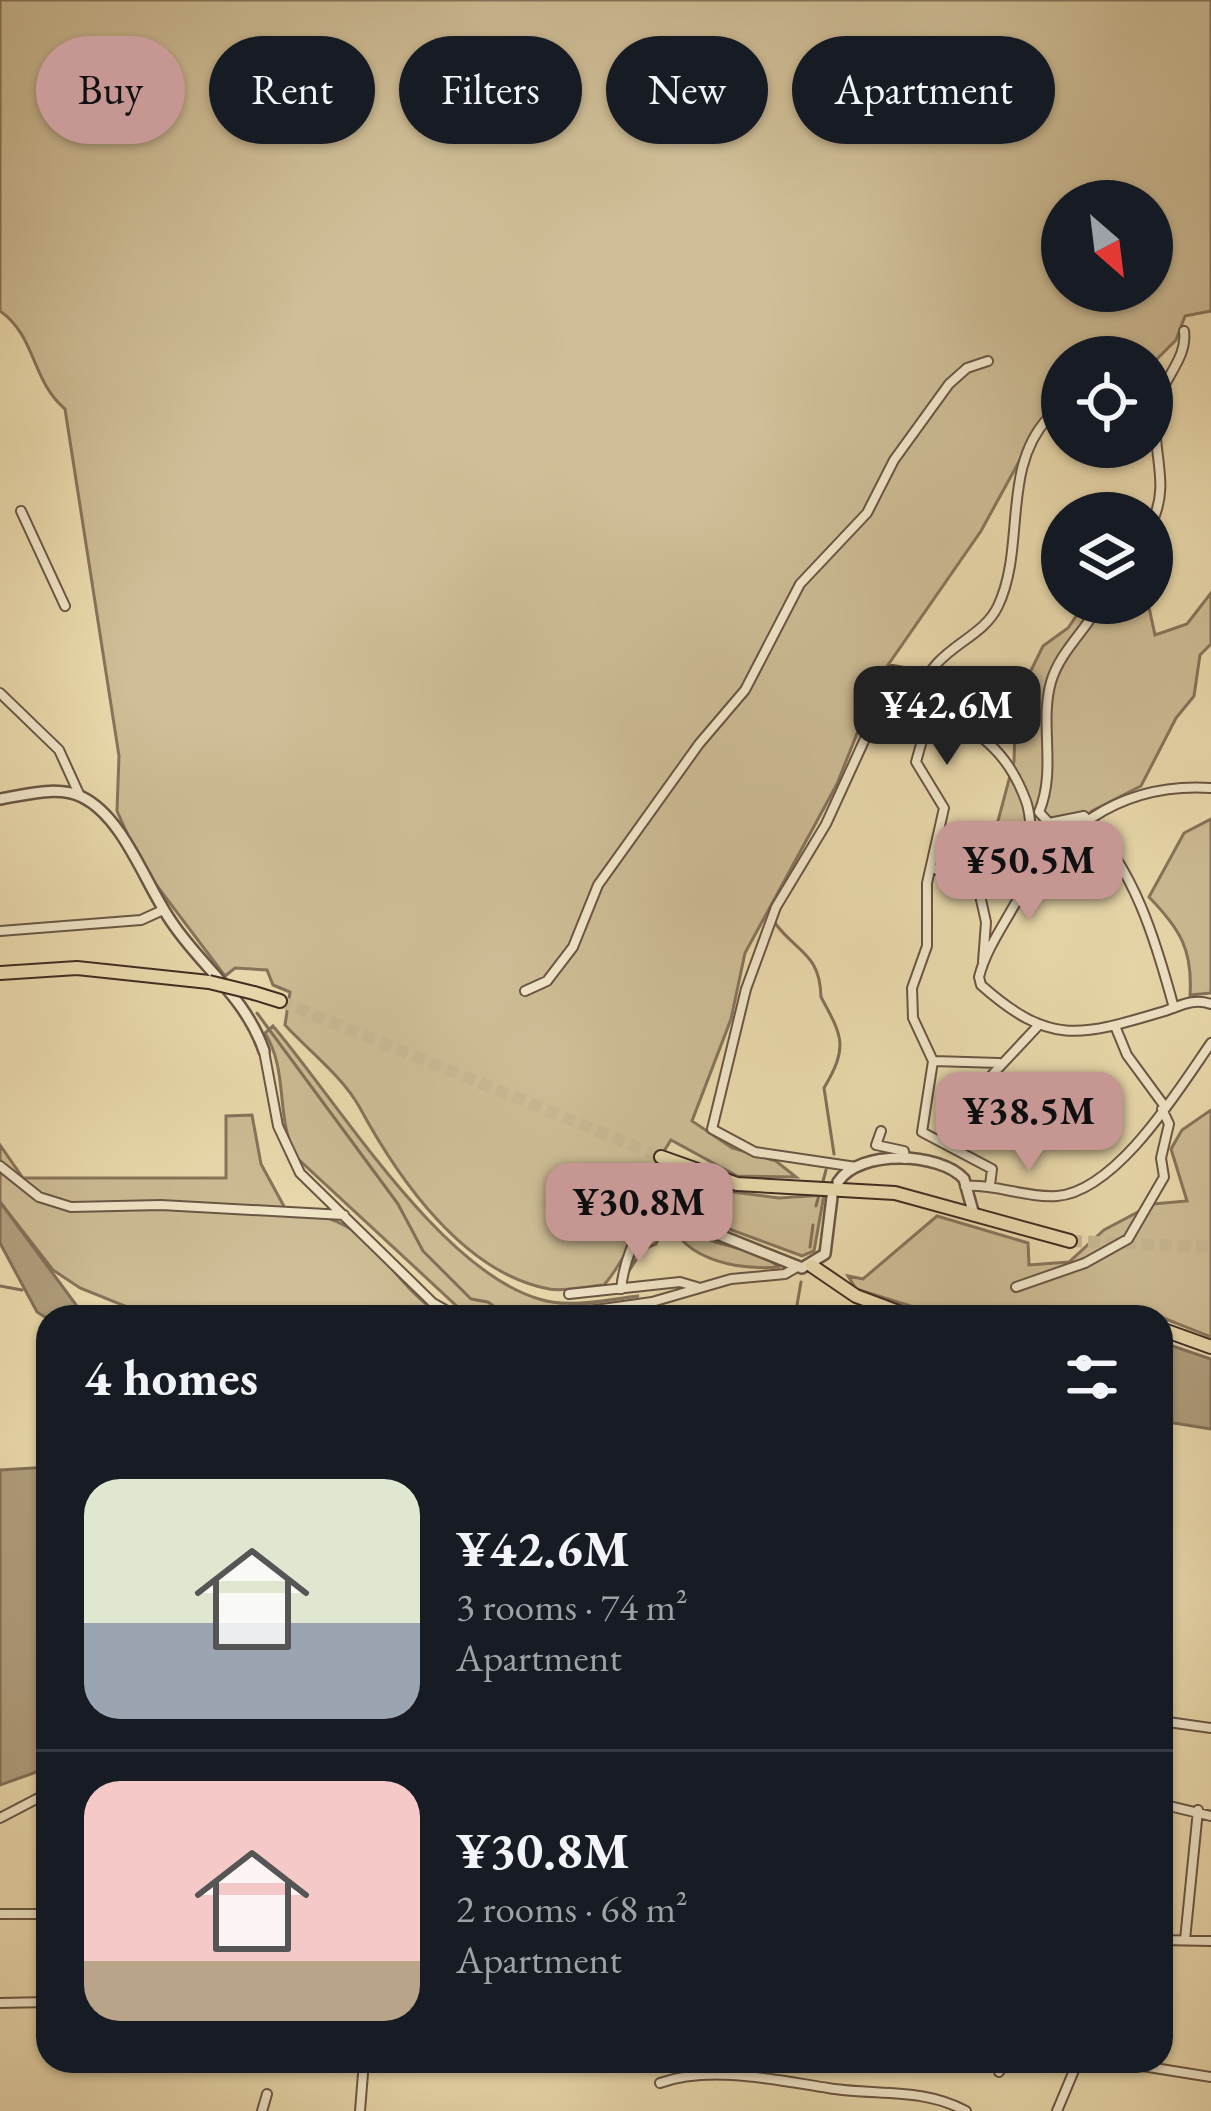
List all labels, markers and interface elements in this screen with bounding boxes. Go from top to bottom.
chip: Buy [36,36,185,144]
chip: Rent [209,36,375,144]
chip: Filters [399,36,582,144]
chip: New [606,36,768,144]
chip: Apartment [792,36,1055,144]
north arrow [1041,180,1173,312]
map controls [1041,180,1173,624]
button: locate [1041,336,1173,468]
button: layers [1041,492,1173,624]
pin: ¥42.6M [849,666,1045,768]
text: ¥42.6M [881,679,1013,730]
pin: ¥50.5M [931,821,1127,923]
text: ¥50.5M [963,834,1095,885]
pin: ¥38.5M [931,1072,1127,1174]
text: ¥38.5M [963,1085,1095,1136]
pin: ¥30.8M [541,1163,737,1265]
text: ¥30.8M [573,1176,705,1227]
text: 4 homes [84,1344,258,1410]
icon: filters [1059,1344,1125,1410]
text: ¥42.6M [456,1515,630,1581]
icon: home [180,1527,324,1671]
text: 3 rooms · 74 m² [456,1581,688,1632]
text: Apartment [456,1632,622,1683]
text: ¥30.8M [456,1817,630,1883]
icon: home [180,1829,324,1973]
text: 2 rooms · 68 m² [456,1883,688,1934]
text: Apartment [456,1934,622,1985]

